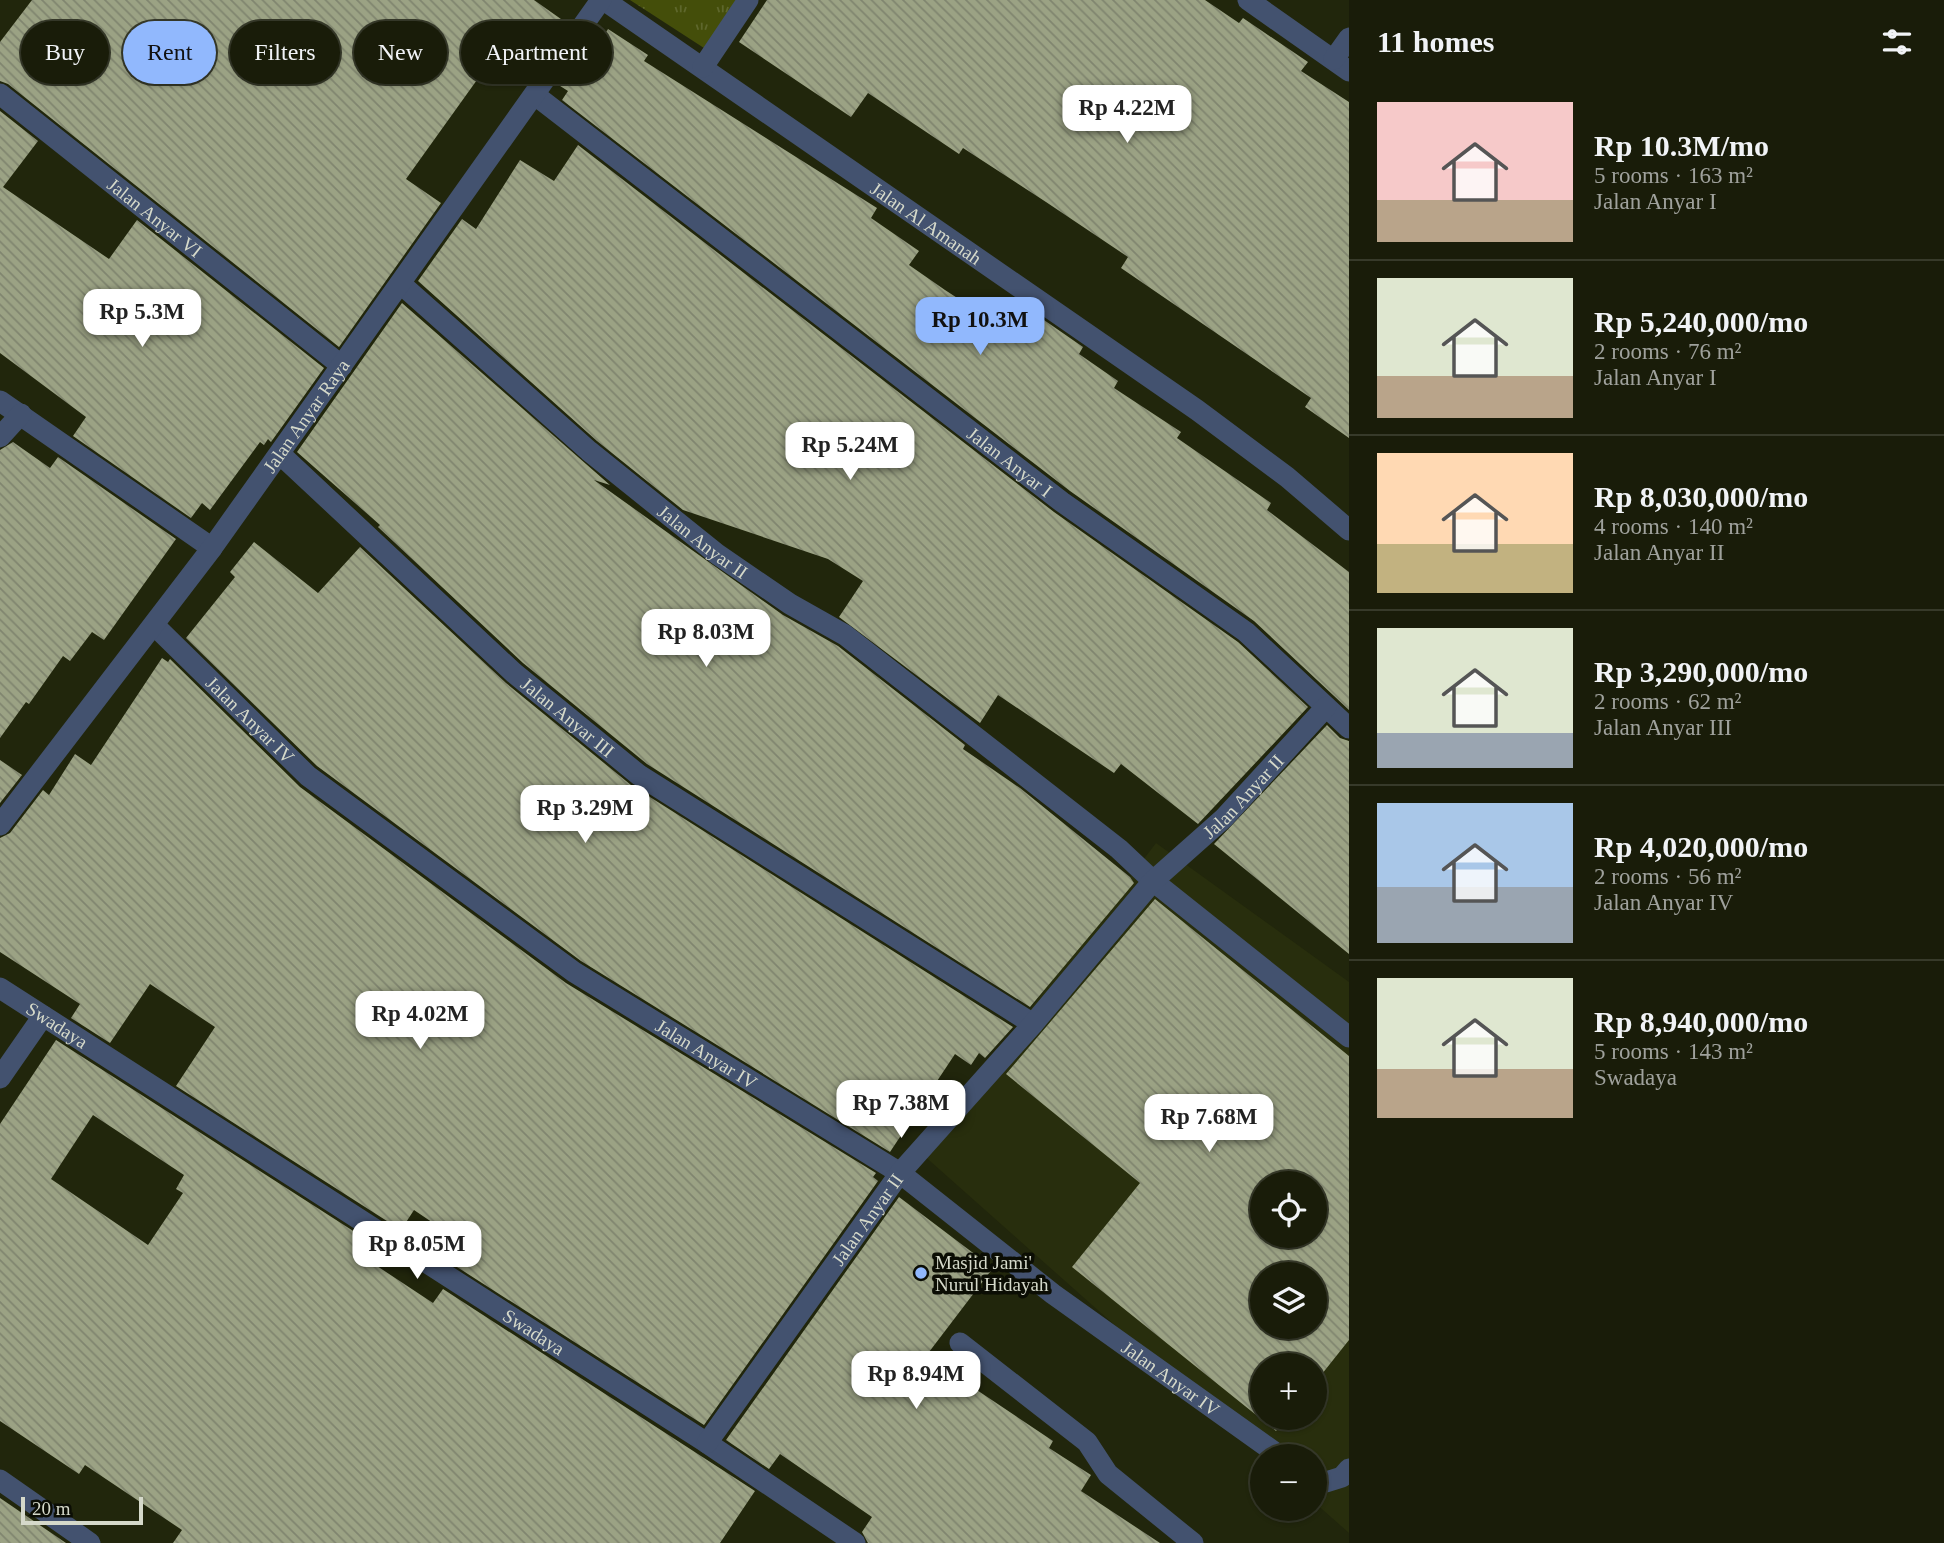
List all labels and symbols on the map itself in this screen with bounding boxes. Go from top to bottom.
pin: Rp 4.22M [1055,86,1199,145]
street label: Jalan Anyar VI [103,174,206,262]
street label: Jalan Al Amanah [867,178,986,269]
pin: Rp 5.3M [77,290,207,349]
pin: Rp 10.3M [908,298,1052,357]
street label: Jalan Anyar Raya [259,355,354,477]
pin: Rp 5.24M [778,422,922,482]
street label: Jalan Anyar I [963,423,1056,501]
street label: Jalan Anyar II [654,501,752,583]
pin: Rp 8.03M [634,610,778,669]
street label: Jalan Anyar IV [202,672,299,768]
street label: Jalan Anyar III [517,673,618,762]
street label: Jalan Anyar II [1199,750,1288,843]
pin: Rp 3.29M [513,786,657,845]
pin: Rp 4.02M [348,992,492,1051]
street label: Swadaya [22,998,92,1053]
street label: Jalan Anyar IV [652,1015,761,1094]
pin: Rp 7.38M [829,1080,973,1140]
pin: Rp 7.68M [1137,1094,1281,1154]
street label: Jalan Anyar II [827,1170,907,1269]
pin: Rp 8.05M [345,1222,489,1281]
place label: Masjid Jami' Nurul Hidayah [935,1252,1049,1295]
marker: Masjid Jami' Nurul Hidayah [913,1265,929,1281]
street label: Swadaya [499,1305,569,1360]
street label: Jalan Anyar IV [1118,1337,1224,1421]
pin: Rp 8.94M [844,1352,988,1411]
scale bar [21,1494,144,1526]

